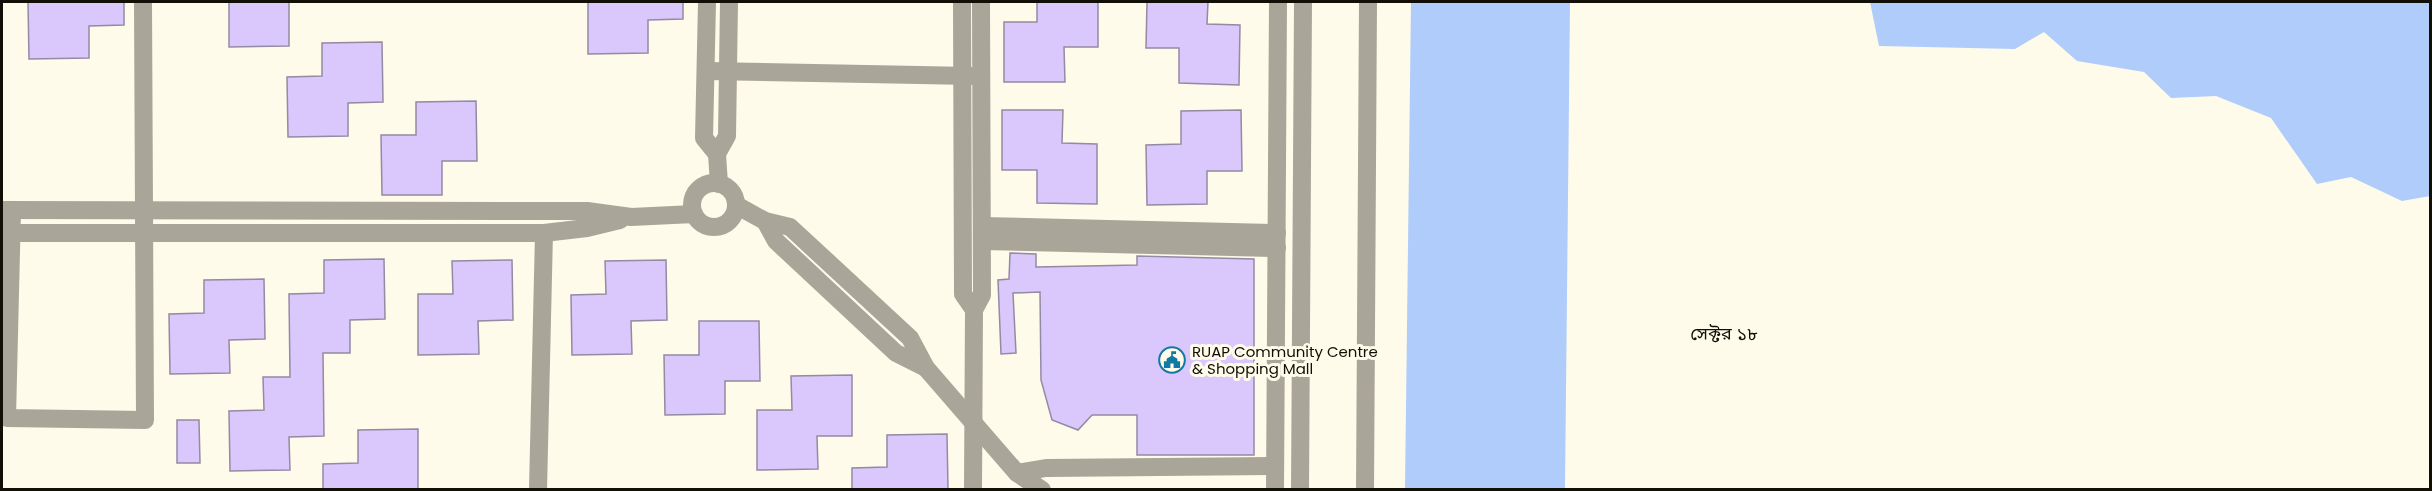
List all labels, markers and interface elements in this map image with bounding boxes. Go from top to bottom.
district label: সেক্টর ১৮ [1690,321,1758,346]
place label: RUAP Community Centre & Shopping Mall [1192,341,1378,379]
public building icon: RUAP Community Centre & Shopping Mall [1157,345,1187,375]

